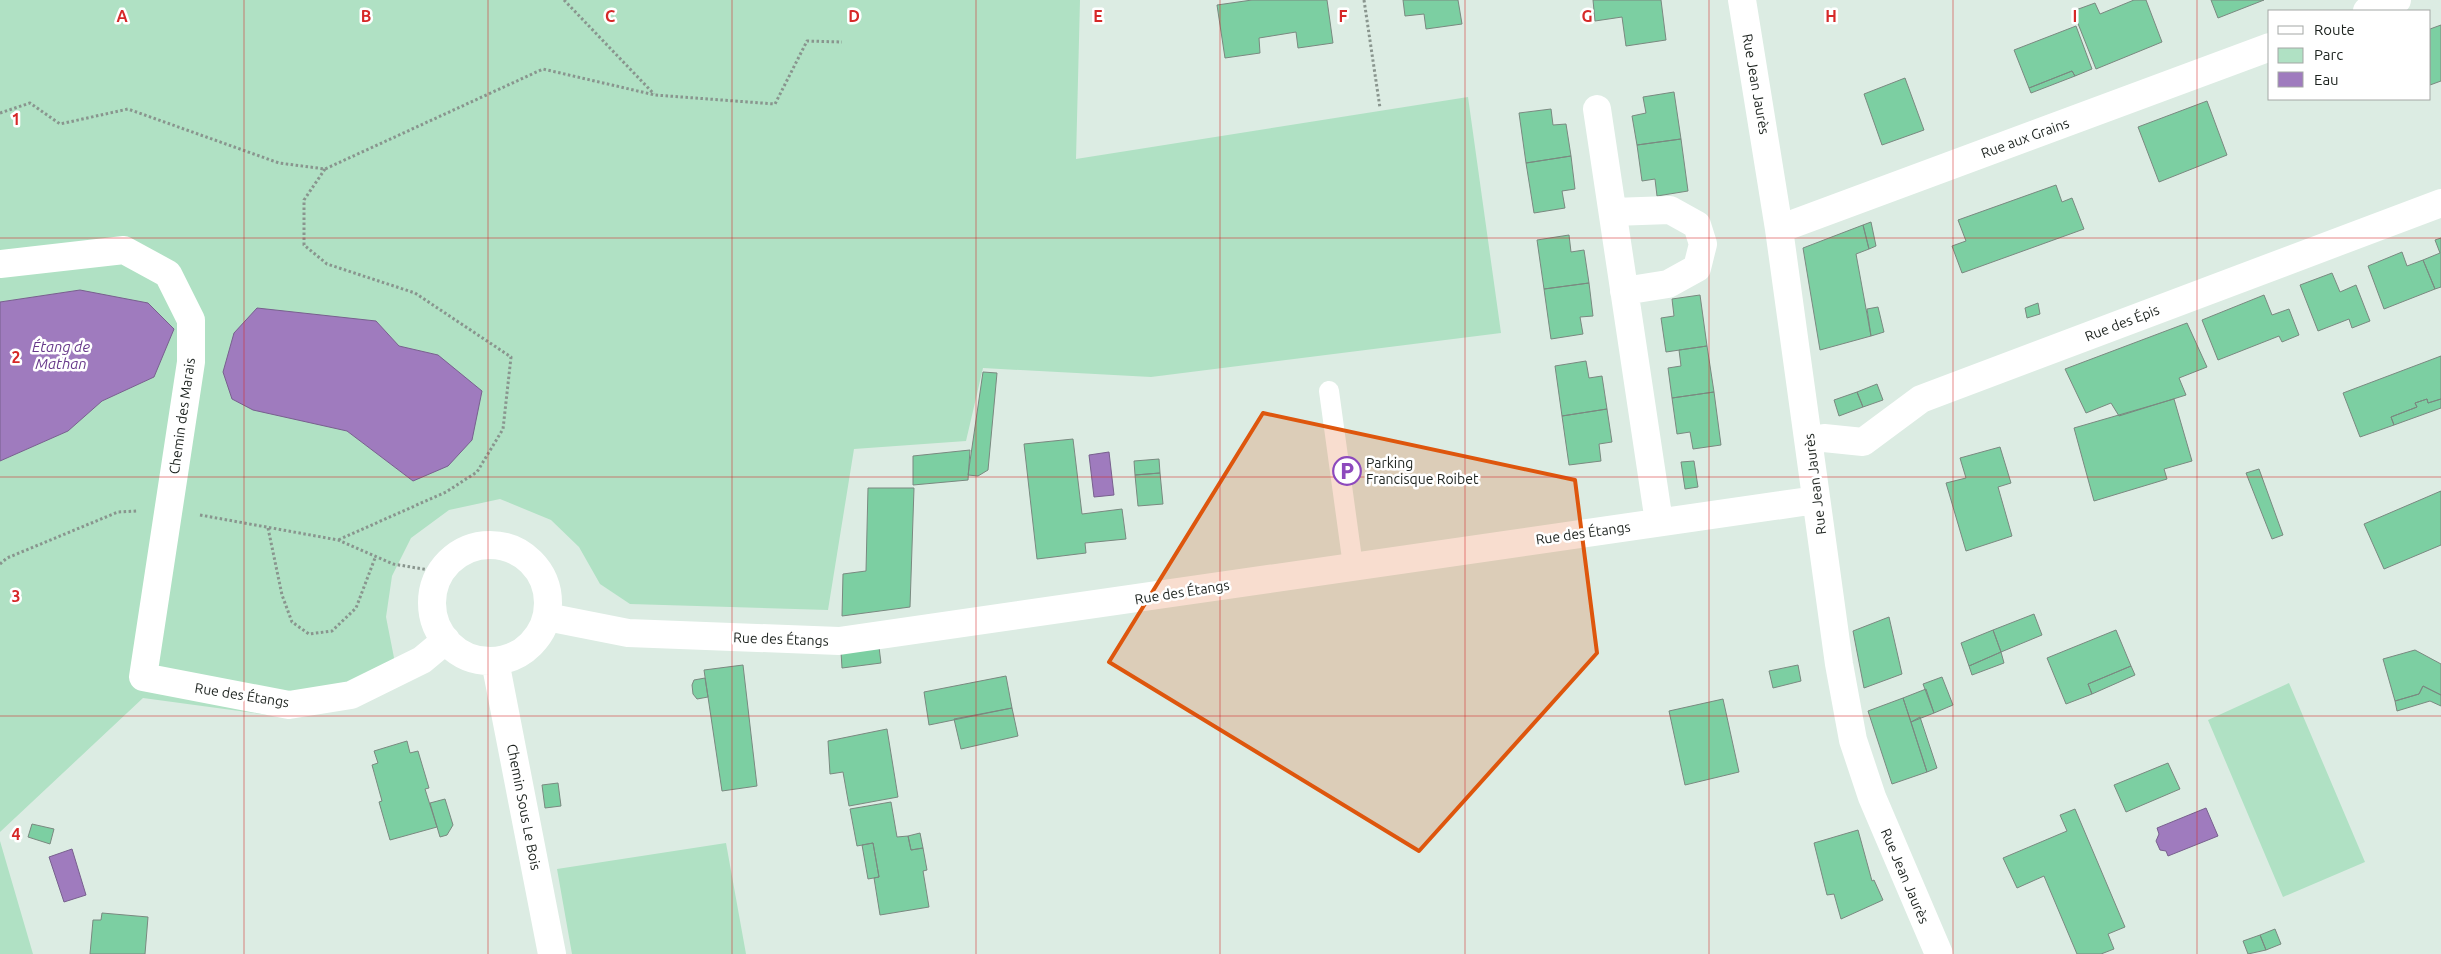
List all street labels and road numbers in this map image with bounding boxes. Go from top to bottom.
street label: Rue Jean Jaurès [1739,32,1773,136]
street label: Rue aux Grains [1979,115,2071,161]
street label: Rue des Épis [2082,301,2161,345]
street label: Chemin des Marais [166,357,198,475]
street label: Rue Jean Jaurès [1801,432,1829,536]
street label: Rue des Étangs [1534,517,1631,548]
street label: Rue des Étangs [1133,576,1230,607]
street label: Rue des Étangs [733,628,829,649]
street label: Rue des Étangs [194,679,291,710]
street label: Chemin Sous Le Bois [504,742,544,872]
street label: Rue Jean Jaurès [1878,826,1932,926]

